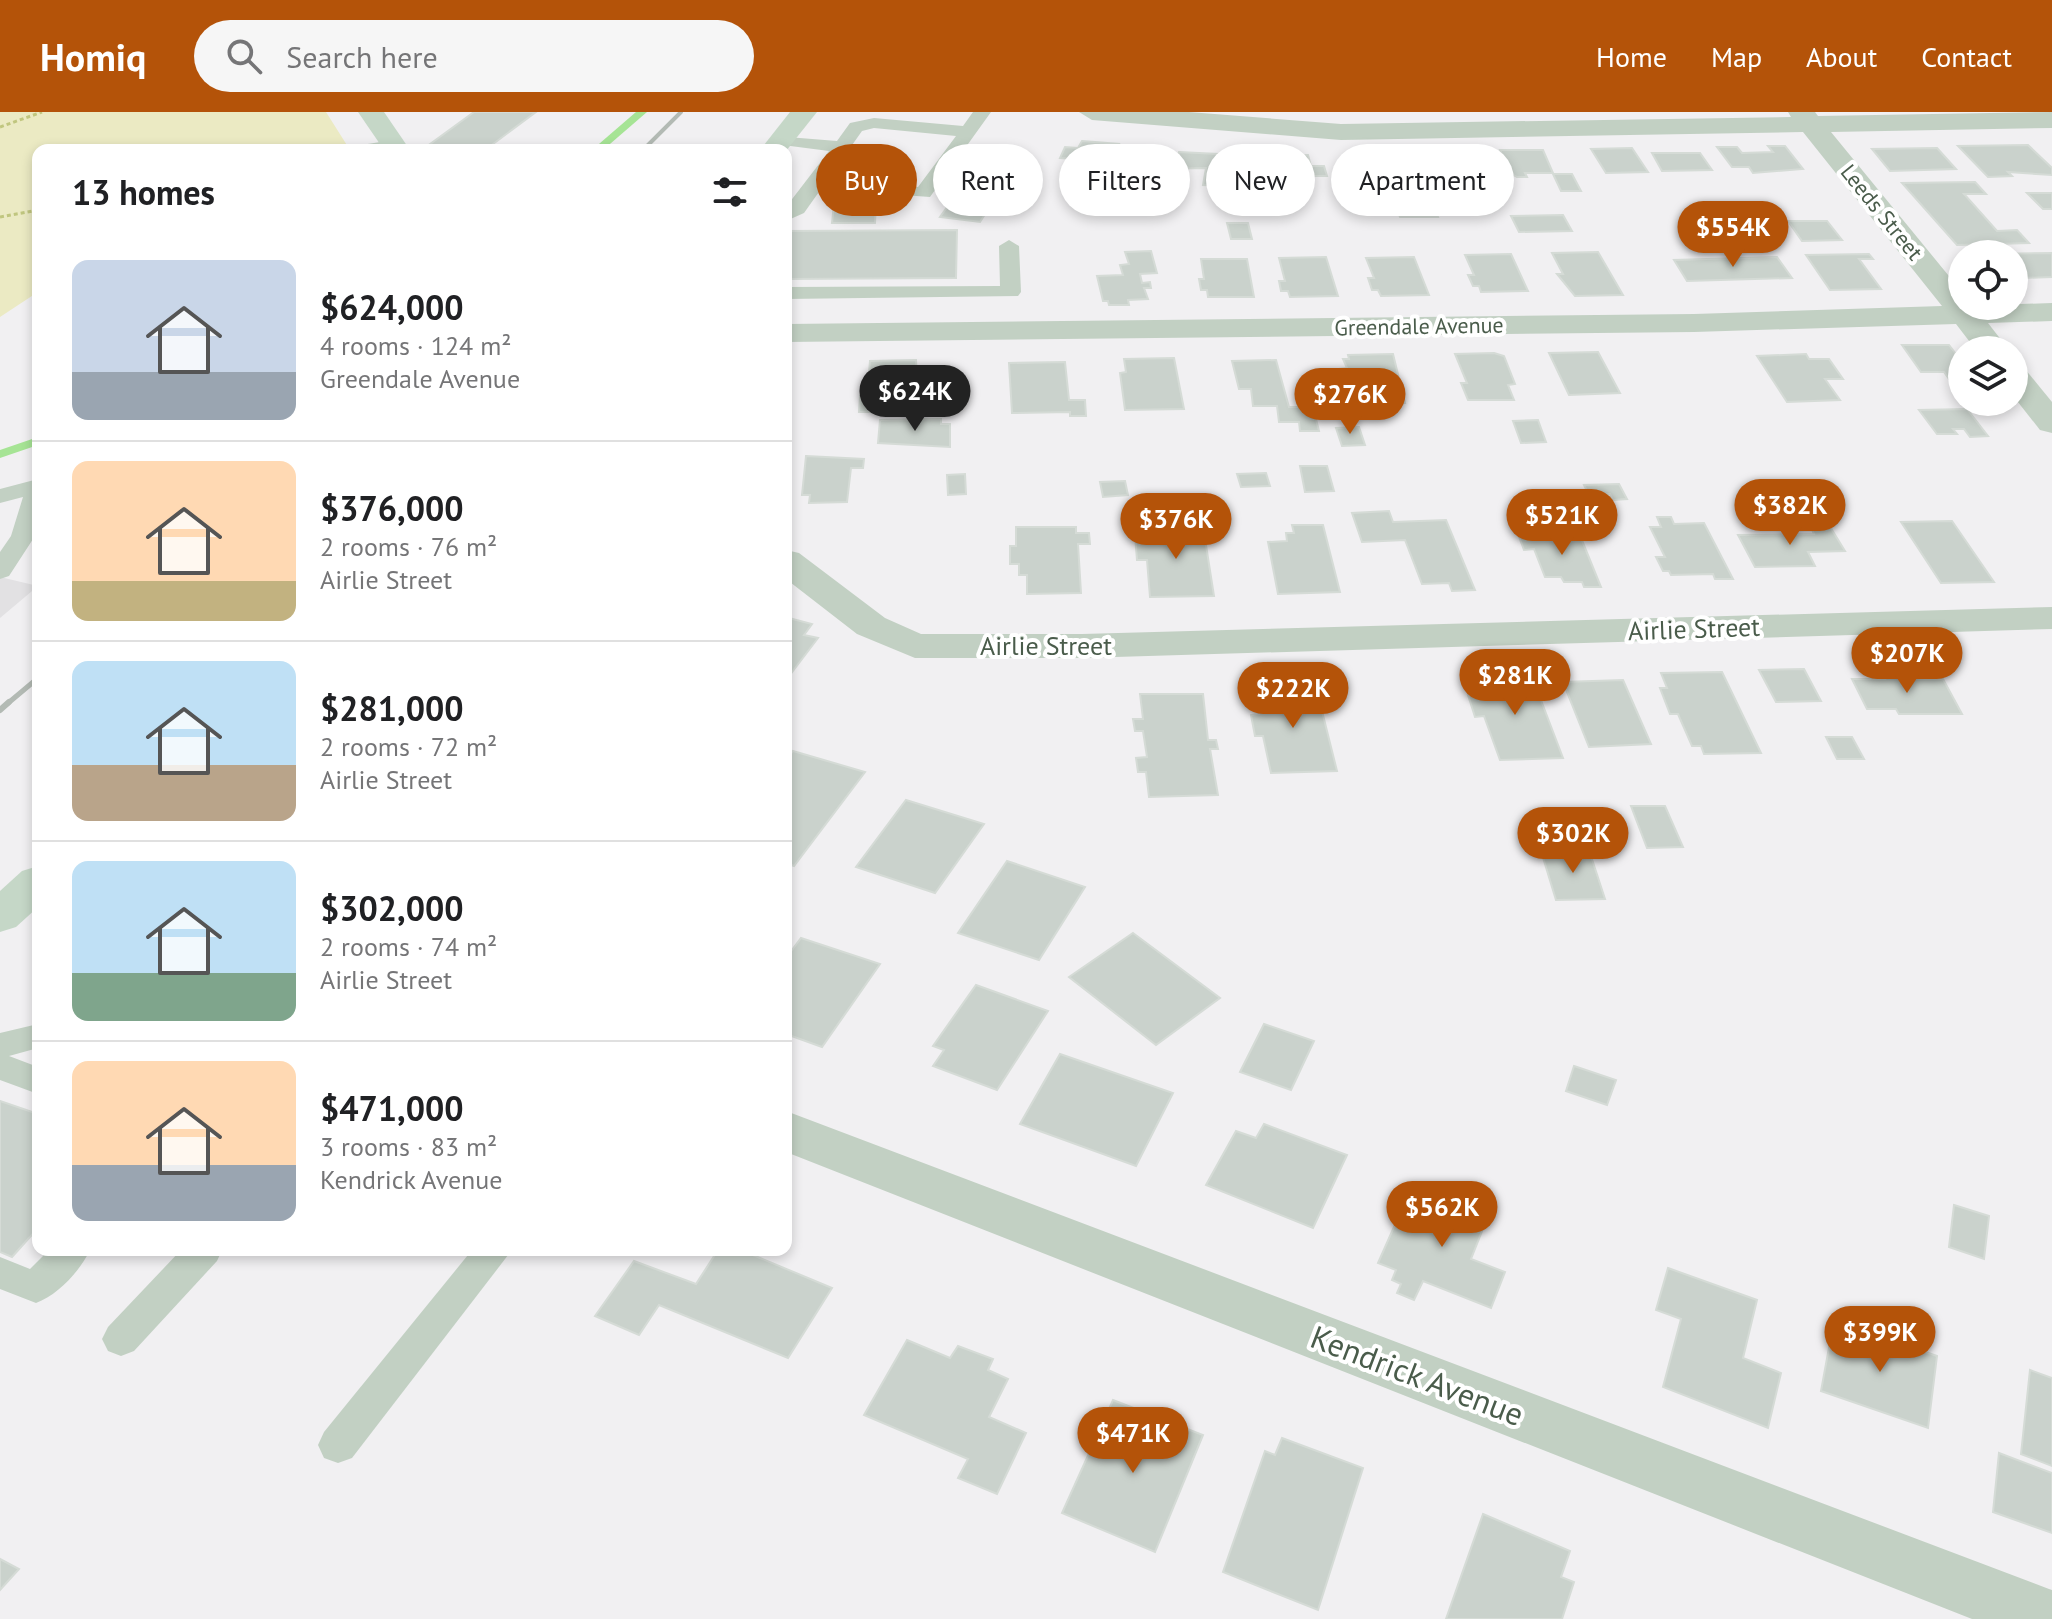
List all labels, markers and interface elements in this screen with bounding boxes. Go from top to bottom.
search box [194,20,754,92]
text: Homiq [40,32,146,81]
icon: search [222,34,266,78]
text: Search here [286,37,438,76]
text: Home [1596,38,1667,75]
text: Map [1711,38,1762,75]
text: About [1806,38,1877,75]
text: Contact [1921,38,2012,75]
chip: Buy [816,144,917,216]
chip: Rent [933,144,1043,216]
chip: Filters [1059,144,1190,216]
chip: New [1206,144,1315,216]
chip: Apartment [1331,144,1514,216]
street label: Leeds Street [1835,158,1930,266]
text: 13 homes [72,170,215,214]
icon: filters [708,170,752,214]
pin: $554K [1677,201,1789,269]
text: $554K [1695,210,1771,243]
map controls [1948,240,2028,416]
button: locate [1948,240,2028,320]
text: $624,000 [320,285,464,329]
icon: home [136,292,232,388]
street label: Greendale Avenue [1334,311,1504,341]
text: 4 rooms · 124 m² [320,329,512,362]
button: layers [1948,336,2028,416]
text: Greendale Avenue [320,362,520,395]
pin: $624K [859,365,971,433]
pin: $276K [1294,368,1406,436]
text: $624K [877,374,953,407]
text: $276K [1312,377,1388,410]
pin: $382K [1734,479,1846,547]
text: $376,000 [320,486,464,530]
text: $382K [1752,488,1828,521]
pin: $521K [1506,489,1618,557]
icon: home [136,493,232,589]
pin: $376K [1120,493,1232,561]
text: $521K [1524,498,1600,531]
text: $376K [1138,502,1214,535]
text: 2 rooms · 76 m² [320,530,497,563]
text: Airlie Street [320,563,452,596]
street label: Airlie Street [1627,610,1761,647]
pin: $207K [1851,627,1963,695]
street label: Airlie Street [980,629,1112,662]
text: $207K [1869,636,1945,669]
pin: $281K [1459,649,1571,717]
text: $281K [1477,658,1553,691]
pin: $222K [1237,662,1349,730]
text: $222K [1255,671,1331,704]
text: $281,000 [320,686,464,730]
icon: home [136,693,232,789]
text: 2 rooms · 72 m² [320,730,497,763]
text: Airlie Street [320,763,452,796]
pin: $302K [1517,807,1629,875]
text: $302K [1535,816,1611,849]
text: $302,000 [320,886,464,930]
icon: home [136,893,232,989]
text: 2 rooms · 74 m² [320,930,497,963]
text: Airlie Street [320,963,452,996]
text: $471,000 [320,1086,464,1130]
icon: home [136,1093,232,1189]
text: 3 rooms · 83 m² [320,1130,497,1163]
text: Kendrick Avenue [320,1163,503,1196]
pin: $562K [1386,1181,1498,1249]
text: $562K [1404,1190,1480,1223]
pin: $399K [1824,1306,1936,1374]
street label: Kendrick Avenue [1305,1315,1530,1435]
text: $399K [1842,1315,1918,1348]
pin: $471K [1077,1407,1189,1475]
text: $471K [1095,1416,1171,1449]

